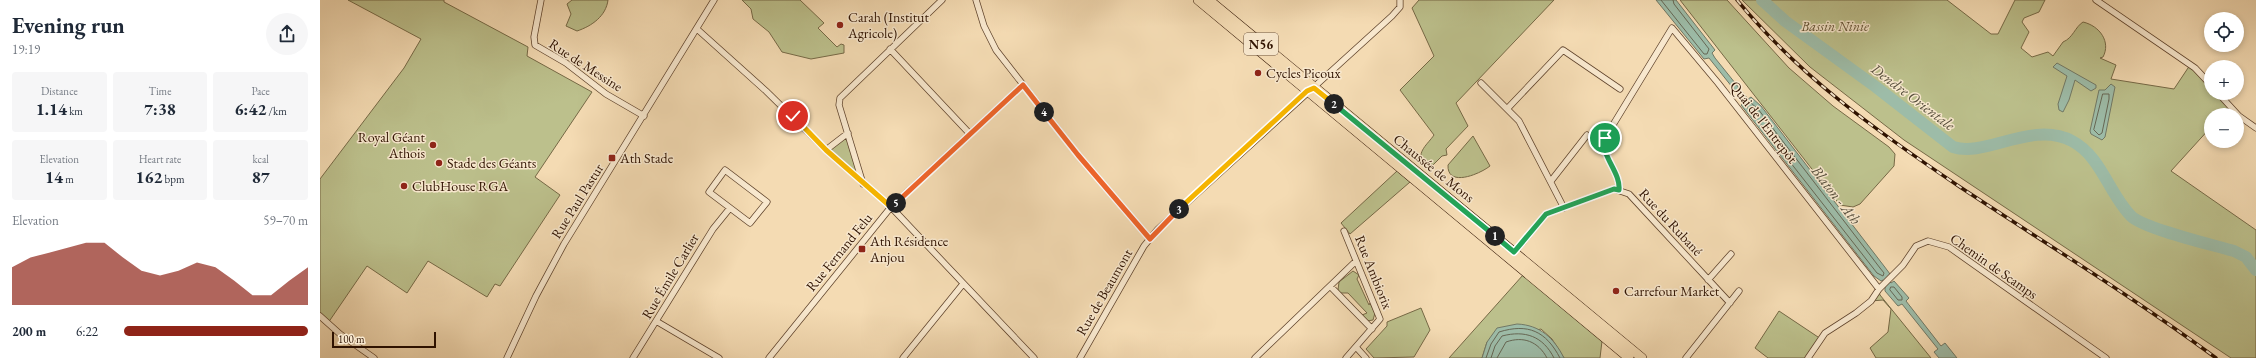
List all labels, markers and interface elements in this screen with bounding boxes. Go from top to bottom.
place label: Carah (Institut Agricole) [847,8,929,42]
text: Evening run [12,11,125,40]
map controls [2204,12,2244,148]
button: locate [2204,12,2244,52]
button: share [266,13,308,55]
park label: Bassin Ninie [1800,17,1869,35]
marker: Carah (Institut Agricole) [835,20,845,30]
road number: N56 [1244,33,1278,55]
street label: Rue de Messine [546,35,627,96]
text: 19:19 [12,41,40,58]
water label: Dendre Orientale [1867,58,1960,135]
button: + [2204,60,2244,100]
place label: Cycles Picoux [1266,64,1340,82]
marker: Cycles Picoux [1253,68,1263,78]
street label: Quai de l'Entrepôt [1726,77,1802,167]
text: Distance [41,84,78,98]
text: Time [149,84,171,98]
text: Pace [251,84,270,98]
pin: 2 [1324,94,1344,114]
text: 2 [1331,97,1337,111]
text: 1.14 [36,98,67,120]
text: 7:38 [144,98,176,120]
text: 6:42 [235,98,266,120]
pin [776,99,810,133]
pin: 4 [1034,102,1054,122]
text: km [67,104,83,118]
text: /km [266,104,287,118]
icon: check [782,105,804,127]
text: 4 [1041,105,1047,119]
button: − [2204,108,2244,148]
pin [1588,121,1622,155]
icon: arrive [1594,127,1616,149]
place label: Royal Géant Athois [358,128,426,162]
street label: Chaussée de Mons [1390,130,1479,207]
marker: Royal Géant Athois [428,140,438,150]
place label: Ath Stade [619,149,674,167]
text: Elevation [40,152,79,166]
text: Heart rate [139,152,181,166]
text: kcal [252,152,269,166]
marker: Ath Stade [607,153,617,163]
place label: Stade des Géants [447,154,537,172]
marker: Stade des Géants [434,158,444,168]
street label: Rue Paul Pastur [547,160,607,242]
water label: Blaton - Ath [1807,161,1866,228]
text: 14 [45,166,63,188]
text: 162 [135,166,162,188]
text: 87 [252,166,270,188]
text: m [63,172,74,186]
text: bpm [162,172,185,186]
place label: ClubHouse RGA [412,177,509,195]
marker: ClubHouse RGA [399,181,409,191]
street label: Rue du Rubané [1635,185,1707,260]
pin: 5 [886,193,906,213]
text: 5 [893,196,899,210]
pin: 3 [1169,199,1189,219]
text: 3 [1176,202,1182,216]
street label: Rue Fernand Felu [802,209,876,295]
text: Elevation [12,212,59,229]
text: 59–70 m [263,212,308,229]
pin: 1 [1485,226,1505,246]
text: 1 [1492,229,1498,243]
street label: Chemin de Scamps [1947,229,2042,303]
street label: Rue Émile Carlier [637,230,703,322]
place label: Ath Résidence Anjou [869,232,949,266]
street label: Rue Ambiorix [1351,233,1397,311]
marker: Ath Résidence Anjou [857,244,867,254]
street label: Rue de Beaumont [1072,245,1136,339]
place label: Carrefour Market [1624,282,1720,300]
marker: Carrefour Market [1611,286,1621,296]
text: 200 m [12,323,46,340]
text: 6:22 [76,323,98,340]
scale bar [332,330,436,349]
text: 100 m [338,332,365,346]

